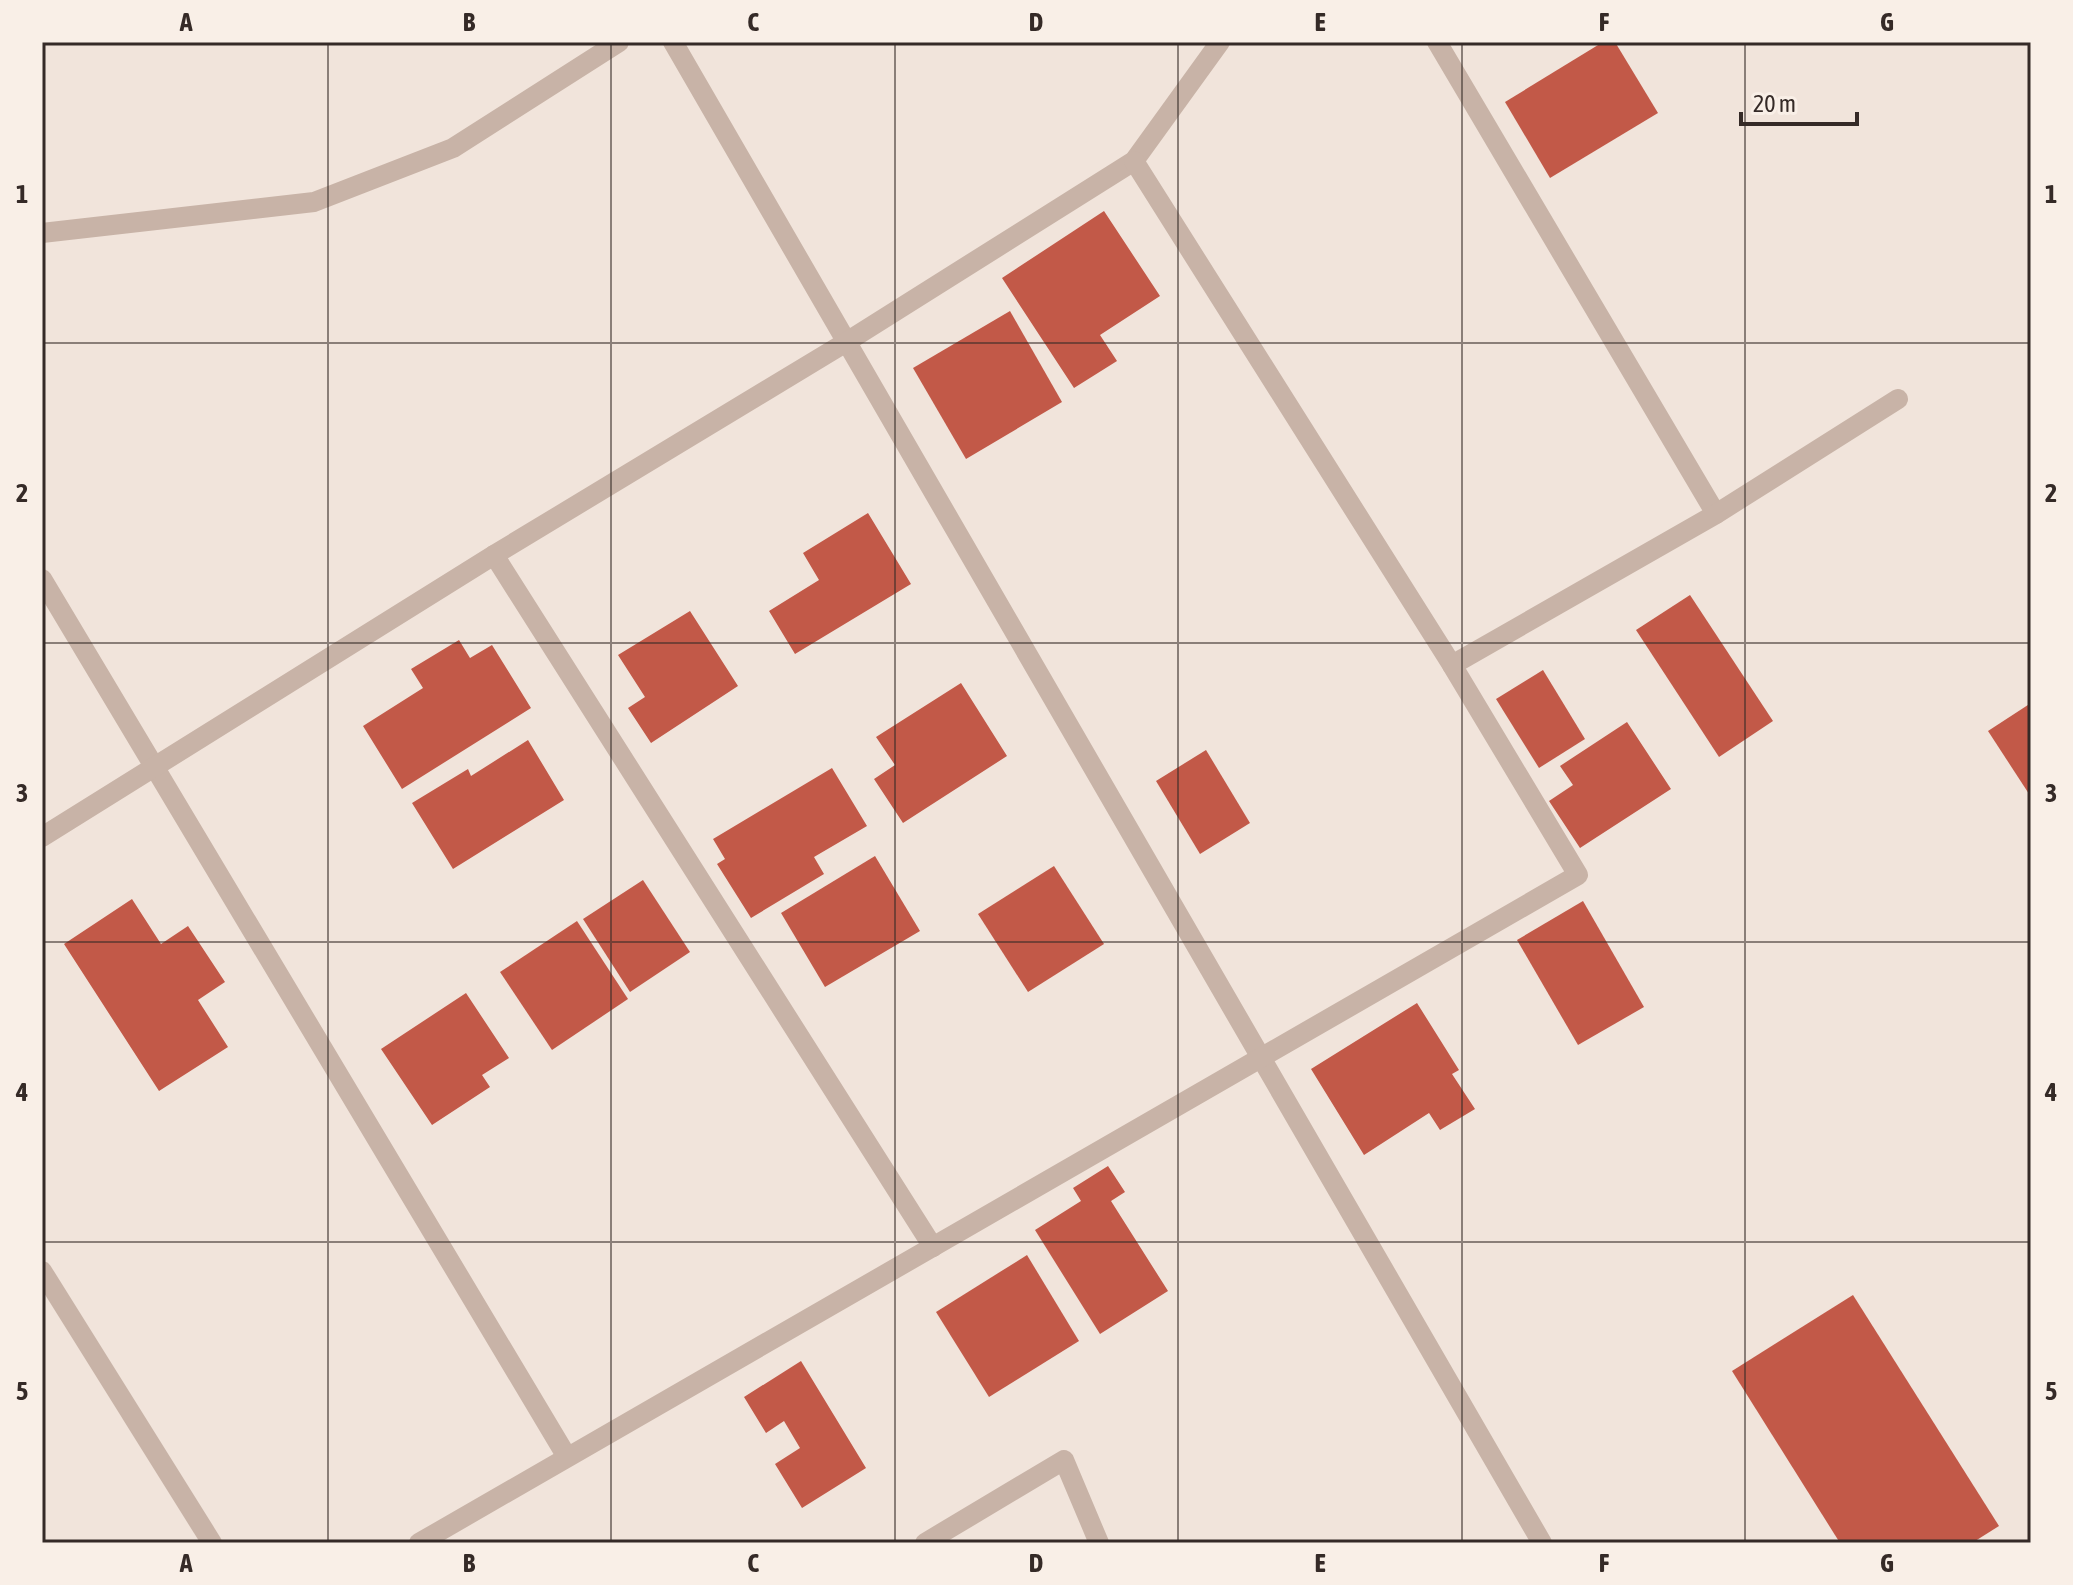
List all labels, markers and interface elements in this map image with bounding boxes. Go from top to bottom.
text: A [179,7,193,37]
text: B [463,7,476,37]
text: C [747,7,759,37]
text: D [1029,7,1043,37]
text: E [1314,7,1326,37]
text: F [1599,7,1610,37]
text: G [1880,7,1894,37]
scale bar [1741,76,1857,126]
text: 20 m [1753,90,1796,117]
text: 1 [16,179,28,209]
text: 1 [2045,179,2057,209]
text: 2 [16,478,28,508]
text: 2 [2045,478,2057,508]
text: 3 [16,778,28,808]
text: 3 [2045,778,2057,808]
text: 4 [15,1077,28,1107]
text: 4 [2044,1077,2057,1107]
text: 5 [16,1376,28,1406]
text: 5 [2045,1376,2057,1406]
text: A [179,1548,193,1578]
text: B [463,1548,476,1578]
text: C [747,1548,759,1578]
text: D [1029,1548,1043,1578]
text: E [1314,1548,1326,1578]
text: F [1599,1548,1610,1578]
text: G [1880,1548,1894,1578]

